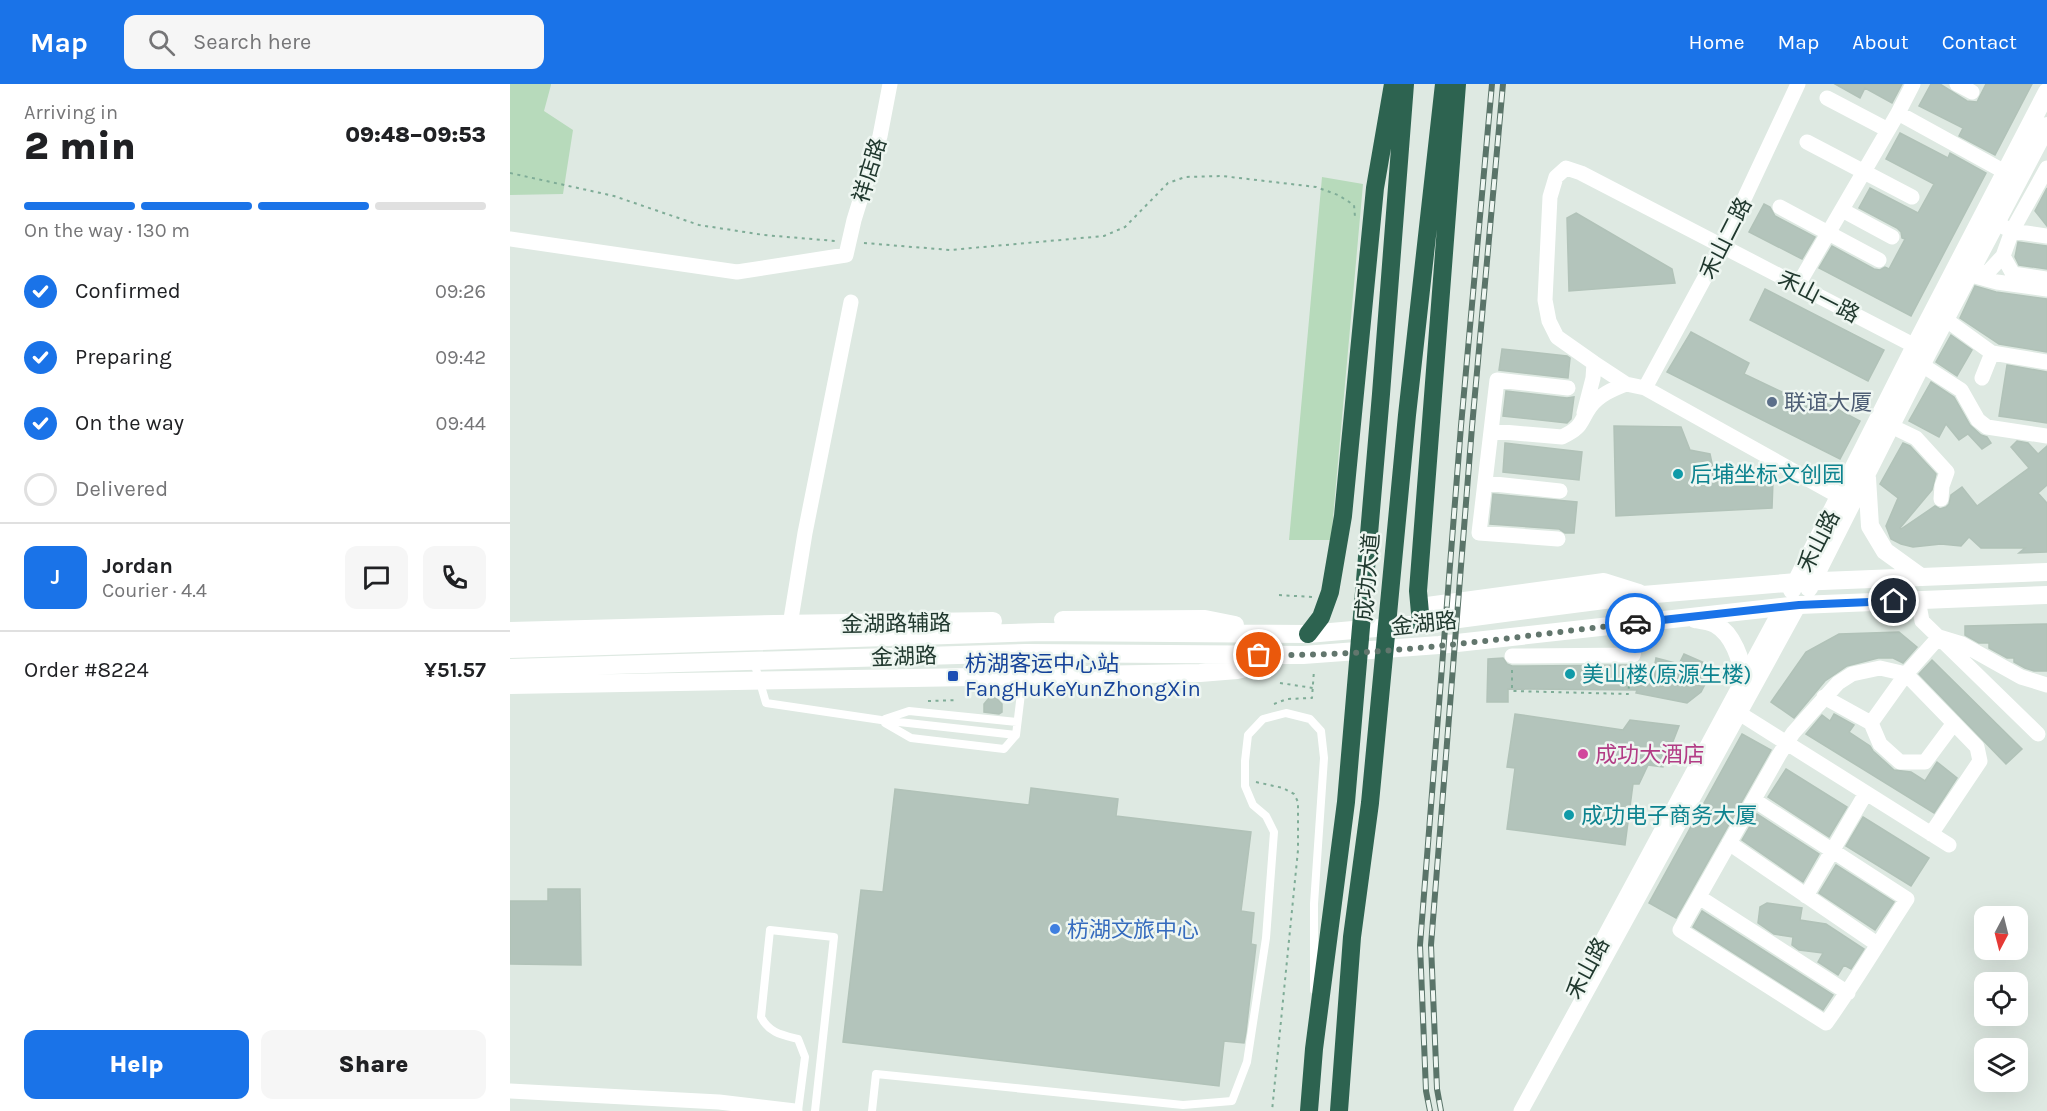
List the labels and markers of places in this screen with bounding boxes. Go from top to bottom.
place label: 联谊大厦 [1784,390,1872,416]
marker: 联谊大厦 [1765,395,1779,409]
place label: 后埔坐标文创园 [1690,462,1844,488]
marker: 后埔坐标文创园 [1671,467,1685,481]
pin [1868,575,1919,626]
pin [1233,629,1284,680]
place label: 枋湖客运中心站 FangHuKeYunZhongXin [965,651,1201,702]
place label: 美山楼(原源生楼) [1582,662,1752,688]
marker: 美山楼(原源生楼) [1563,667,1577,681]
marker: 枋湖客运中心站 FangHuKeYunZhongXin [946,669,960,683]
place label: 成功大酒店 [1595,742,1705,768]
marker: 成功大酒店 [1576,747,1590,761]
place label: 成功电子商务大厦 [1581,803,1757,829]
marker: 成功电子商务大厦 [1562,808,1576,822]
place label: 枋湖文旅中心 [1067,917,1199,943]
marker: 枋湖文旅中心 [1048,922,1062,936]

